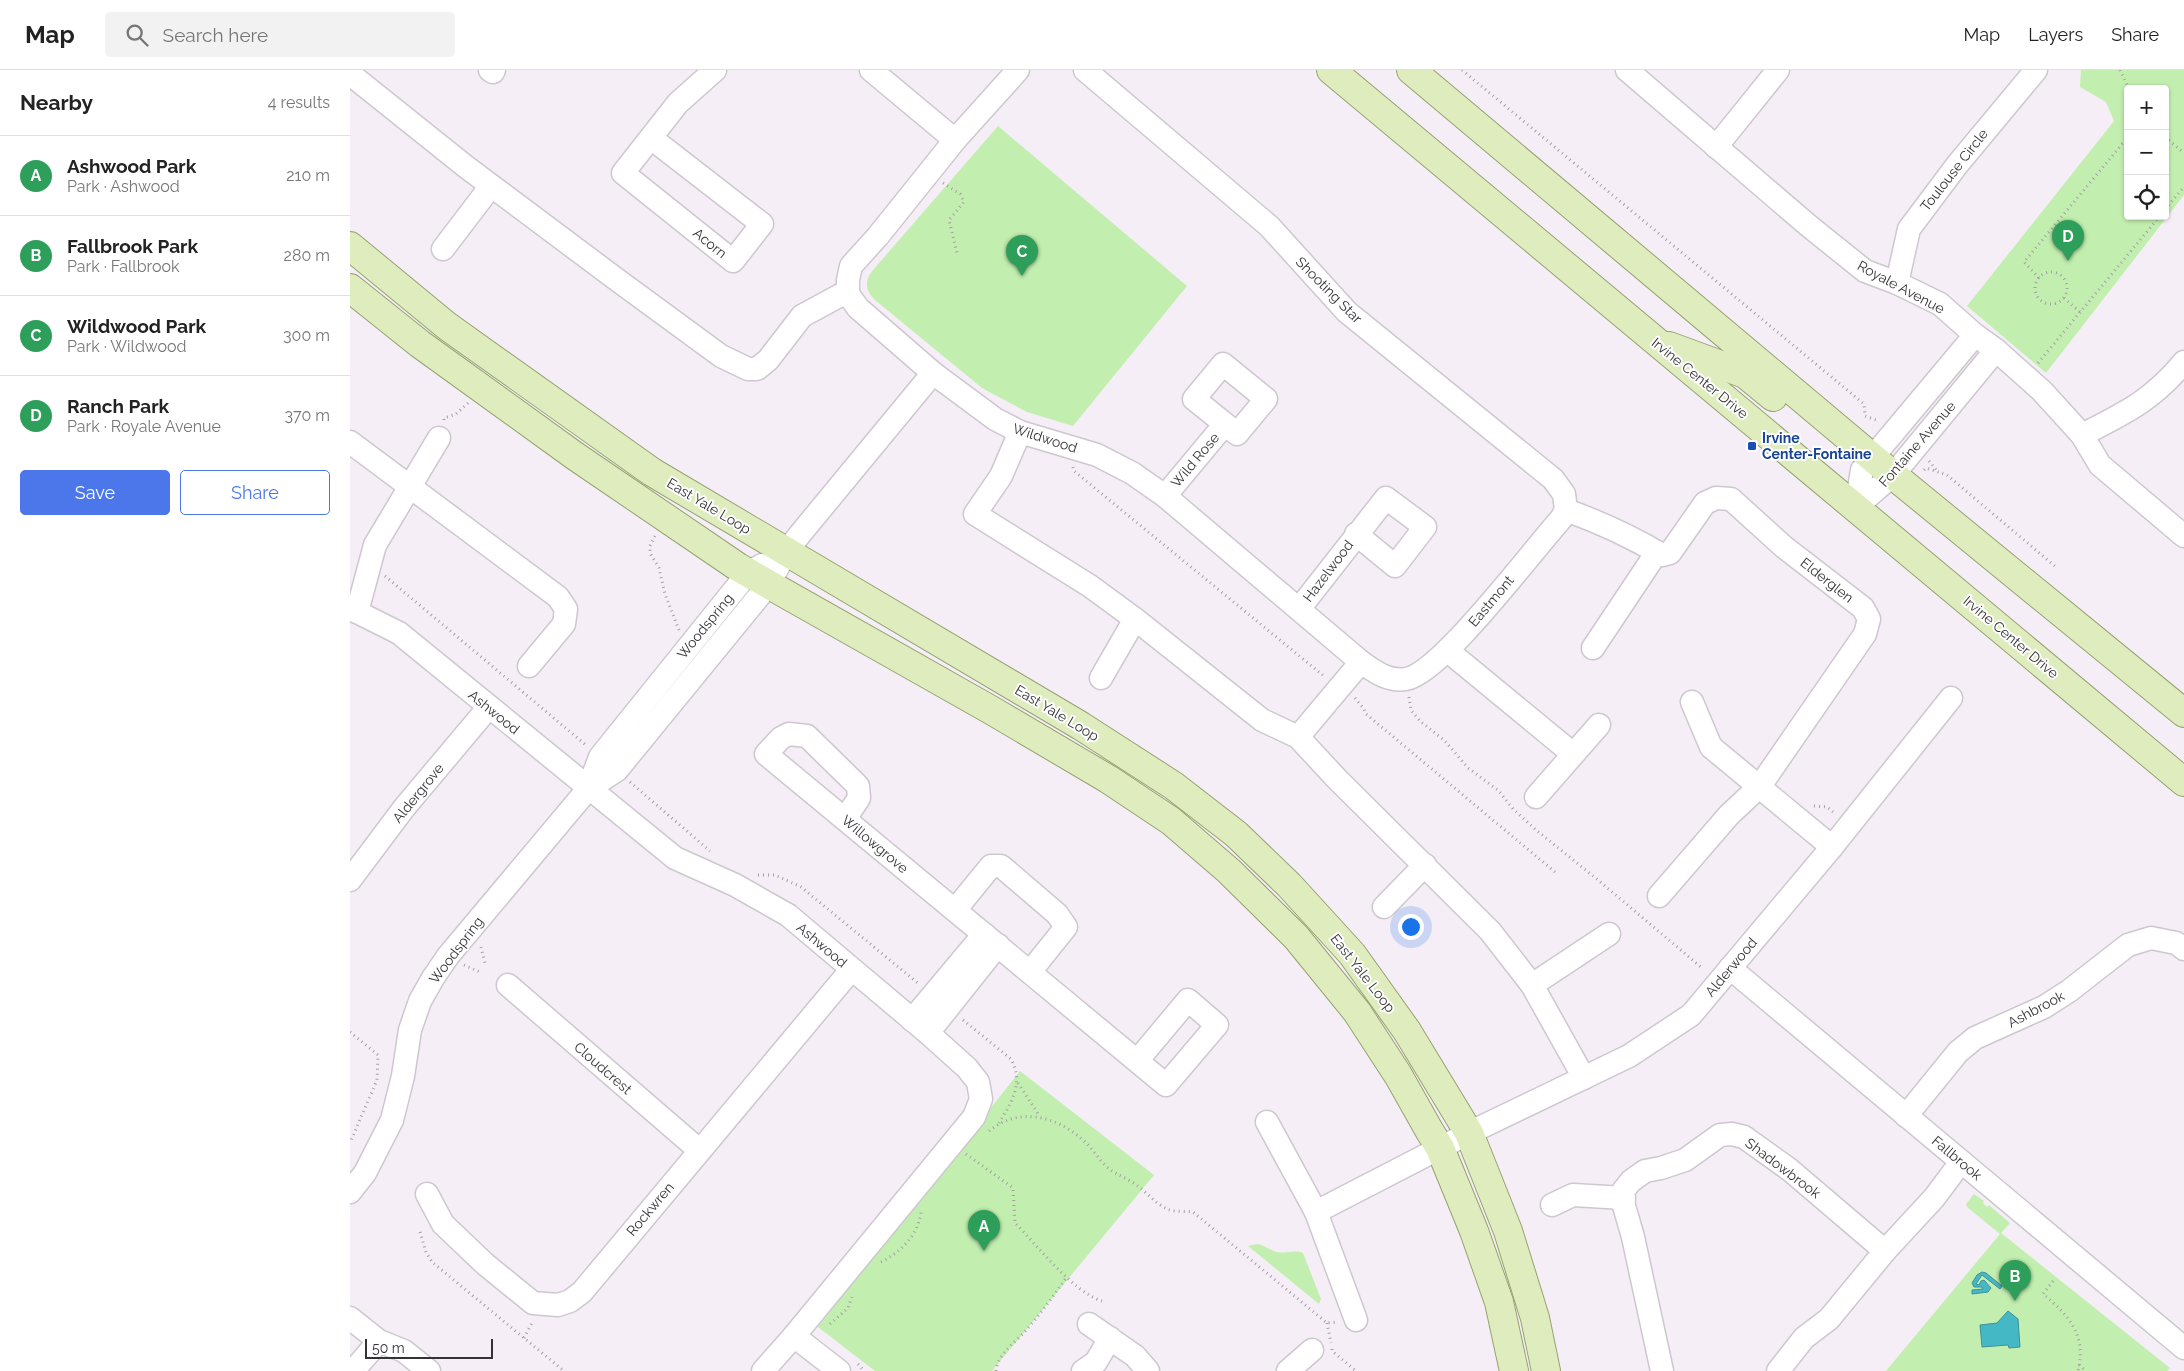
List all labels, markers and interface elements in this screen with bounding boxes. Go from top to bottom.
search box [105,12,455,57]
text: Map [25,20,75,49]
icon: search [123,21,151,49]
text: Search here [163,24,268,46]
text: Map [1964,24,2000,45]
text: Layers [2028,24,2083,45]
text: Share [2111,24,2159,45]
map controls [2124,85,2169,220]
button: + [2124,85,2169,130]
text: Nearby [20,90,93,115]
text: 4 results [268,93,330,112]
street label: Toulouse Circle [1917,126,1991,214]
button: − [2124,130,2169,175]
text: Ashwood Park [67,155,196,177]
text: A [31,166,41,185]
text: 210 m [286,166,330,185]
button: locate [2124,175,2169,220]
text: Park · Ashwood [67,177,180,196]
pin: D [2052,220,2084,261]
street label: Acorn [690,225,730,261]
text: Fallbrook Park [67,235,198,257]
pin: C [1006,235,1038,276]
text: B [31,246,41,265]
text: 280 m [284,246,330,265]
street label: Shooting Star [1293,254,1365,326]
text: Park · Fallbrook [67,257,179,276]
street label: Royale Avenue [1855,257,1947,317]
text: Wildwood Park [67,315,206,337]
text: C [31,326,41,345]
text: 300 m [283,326,330,345]
street label: Irvine Center Drive [1649,334,1751,422]
text: Park · Wildwood [67,337,187,356]
text: Ranch Park [67,395,169,417]
street label: Fontaine Avenue [1875,398,1959,490]
text: D [30,406,42,425]
text: 370 m [284,406,330,425]
text: Park · Royale Avenue [67,417,221,436]
street label: Wildwood [1011,420,1079,456]
street label: Wild Rose [1168,430,1222,490]
place label: Irvine Center-Fontaine [1762,430,1872,462]
marker: Irvine Center-Fontaine [1746,440,1758,452]
button: Save [20,470,170,515]
button: Share [180,470,330,515]
street label: East Yale Loop [664,475,754,538]
street label: Hazelwood [1300,537,1356,605]
street label: Elderglen [1797,554,1857,606]
street label: Eastmont [1465,572,1517,630]
street label: Woodspring [674,590,736,662]
street label: Irvine Center Drive [1960,593,2062,681]
street label: East Yale Loop [1012,682,1102,745]
street label: Ashwood [465,687,523,737]
street label: Aldergrove [389,760,447,826]
street label: Willowgrove [839,812,911,876]
street label: Woodspring [426,914,486,986]
your location [1398,914,1424,940]
street label: Ashwood [794,919,850,971]
street label: East Yale Loop [1327,931,1399,1016]
street label: Alderwood [1702,934,1760,1000]
street label: Ashbrook [2005,987,2067,1031]
street label: Cloudcrest [571,1039,635,1097]
street label: Fallbrook [1929,1133,1986,1184]
street label: Shadowbrook [1742,1135,1824,1202]
street label: Rockwren [623,1179,677,1239]
pin: A [968,1210,1000,1251]
pin: B [1999,1260,2031,1301]
scale bar [365,1336,492,1359]
text: 50 m [372,1340,405,1356]

